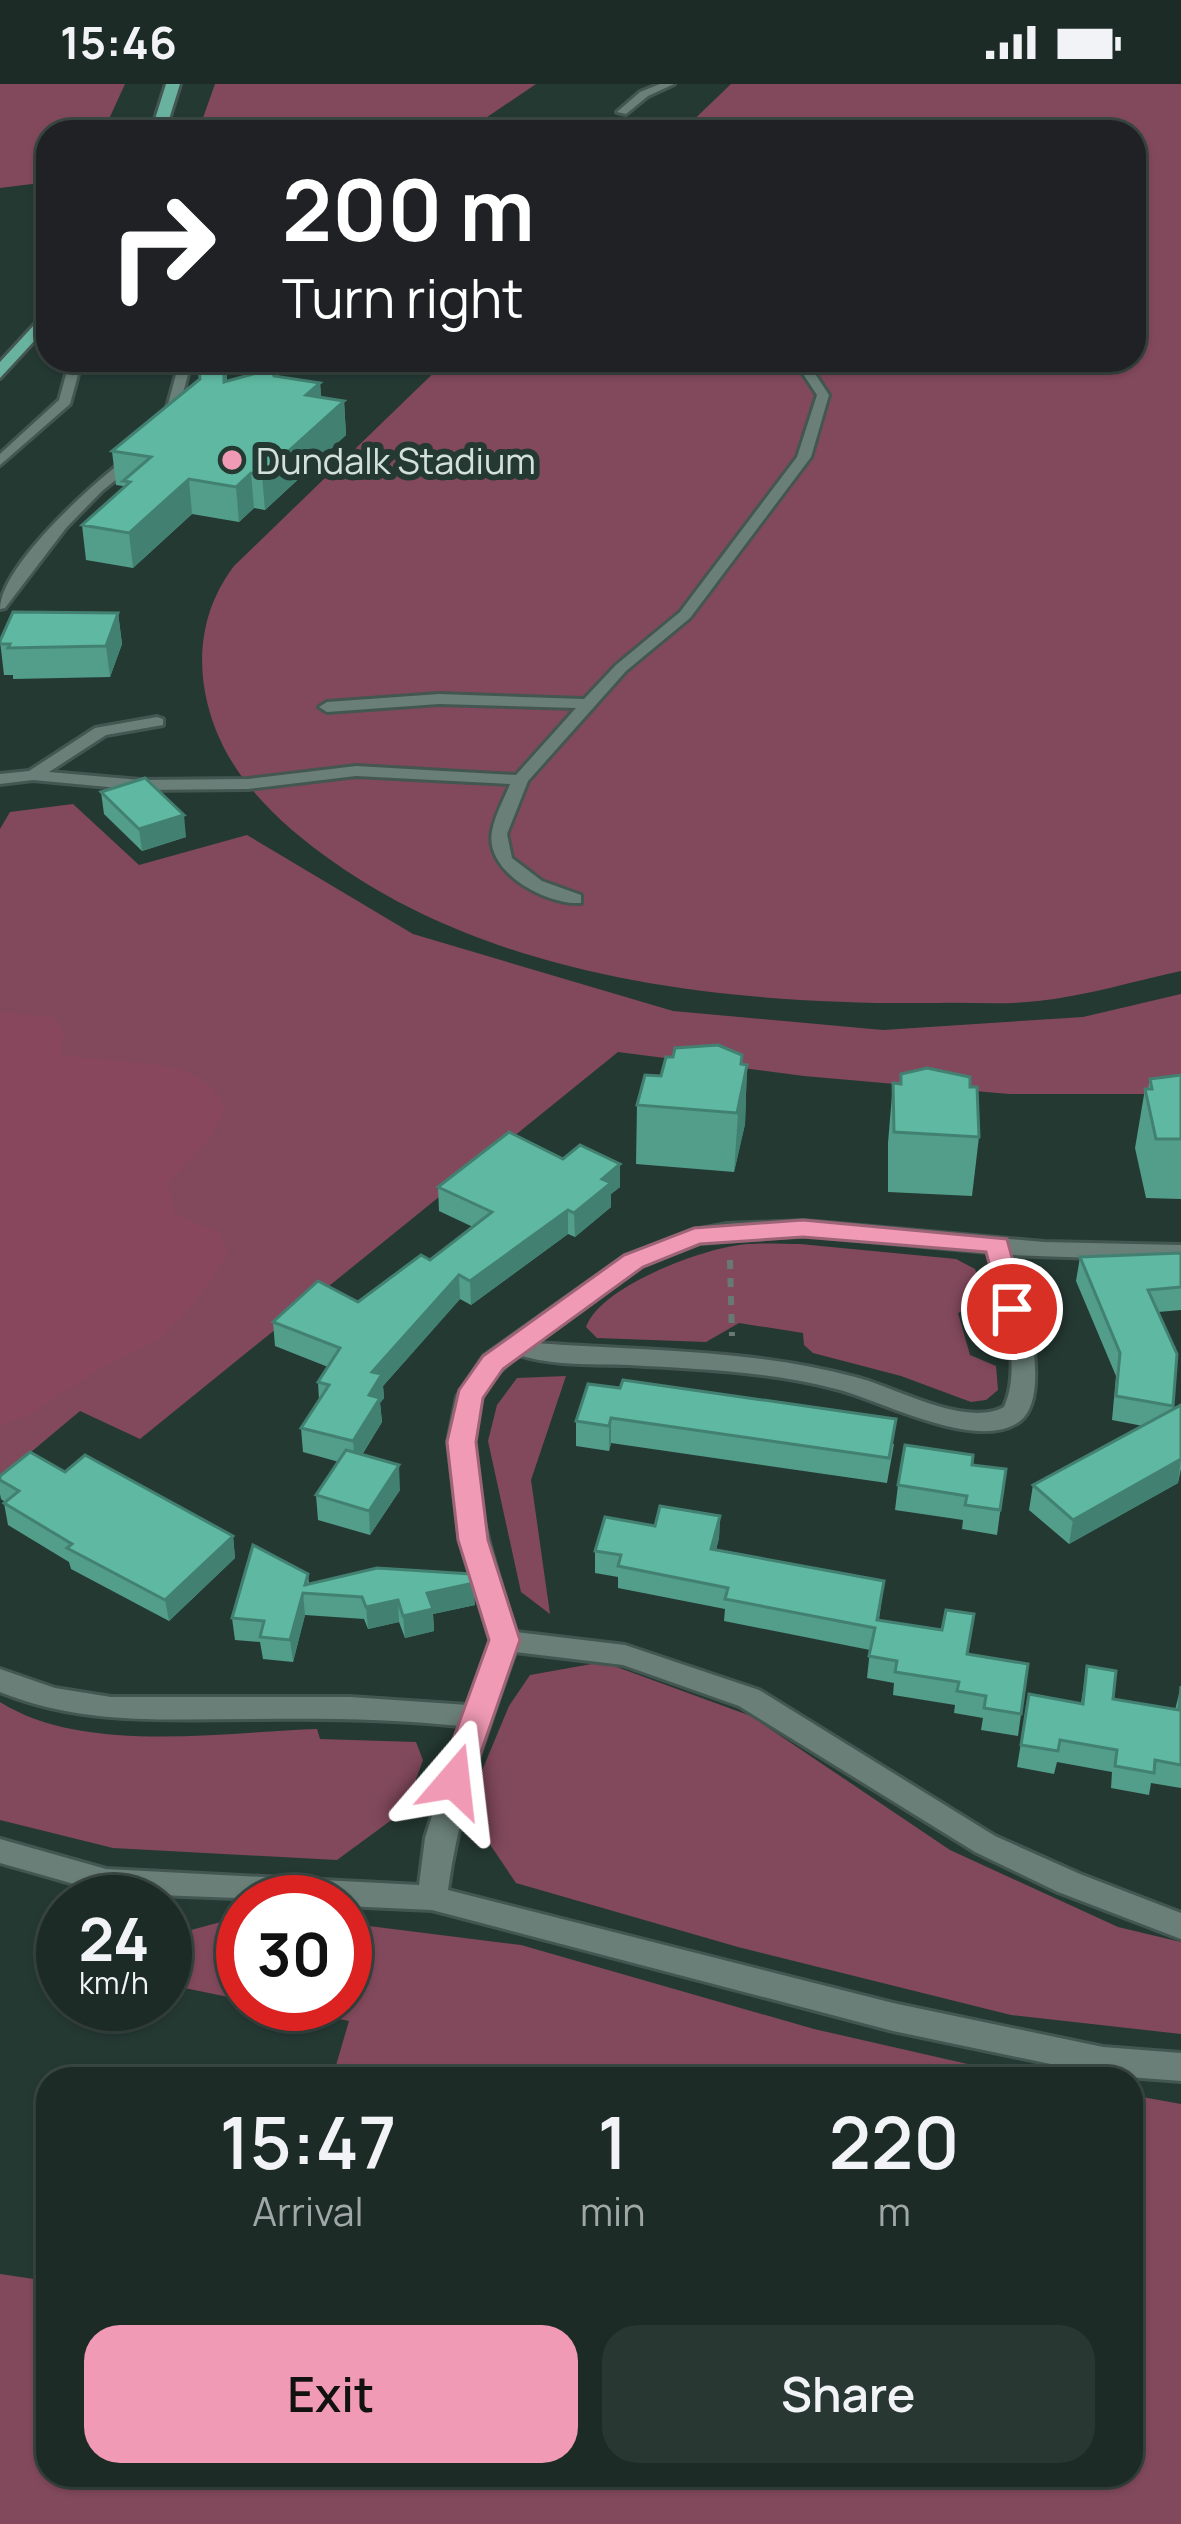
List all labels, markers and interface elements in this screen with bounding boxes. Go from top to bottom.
text: 15:46 [60,11,177,73]
text: 200 m [282,151,535,266]
icon: right [84,168,240,324]
text: Turn right [282,260,524,334]
place label: Dundalk Stadium [256,436,536,485]
marker: Dundalk Stadium [219,447,245,473]
pin [961,1258,1063,1360]
icon: arrive [979,1276,1045,1342]
position arrow [391,1718,517,1844]
speed limit sign: 30 [216,1875,372,2031]
text: 24 [78,1897,150,1979]
text: km/h [79,1962,149,2003]
text: 15:47 [219,2092,397,2191]
text: 1 [597,2092,628,2191]
text: 220 [829,2092,960,2191]
text: Arrival [252,2184,364,2238]
text: min [580,2184,645,2238]
text: m [878,2184,911,2238]
button: Exit [84,2325,578,2463]
button: Share [602,2325,1095,2463]

